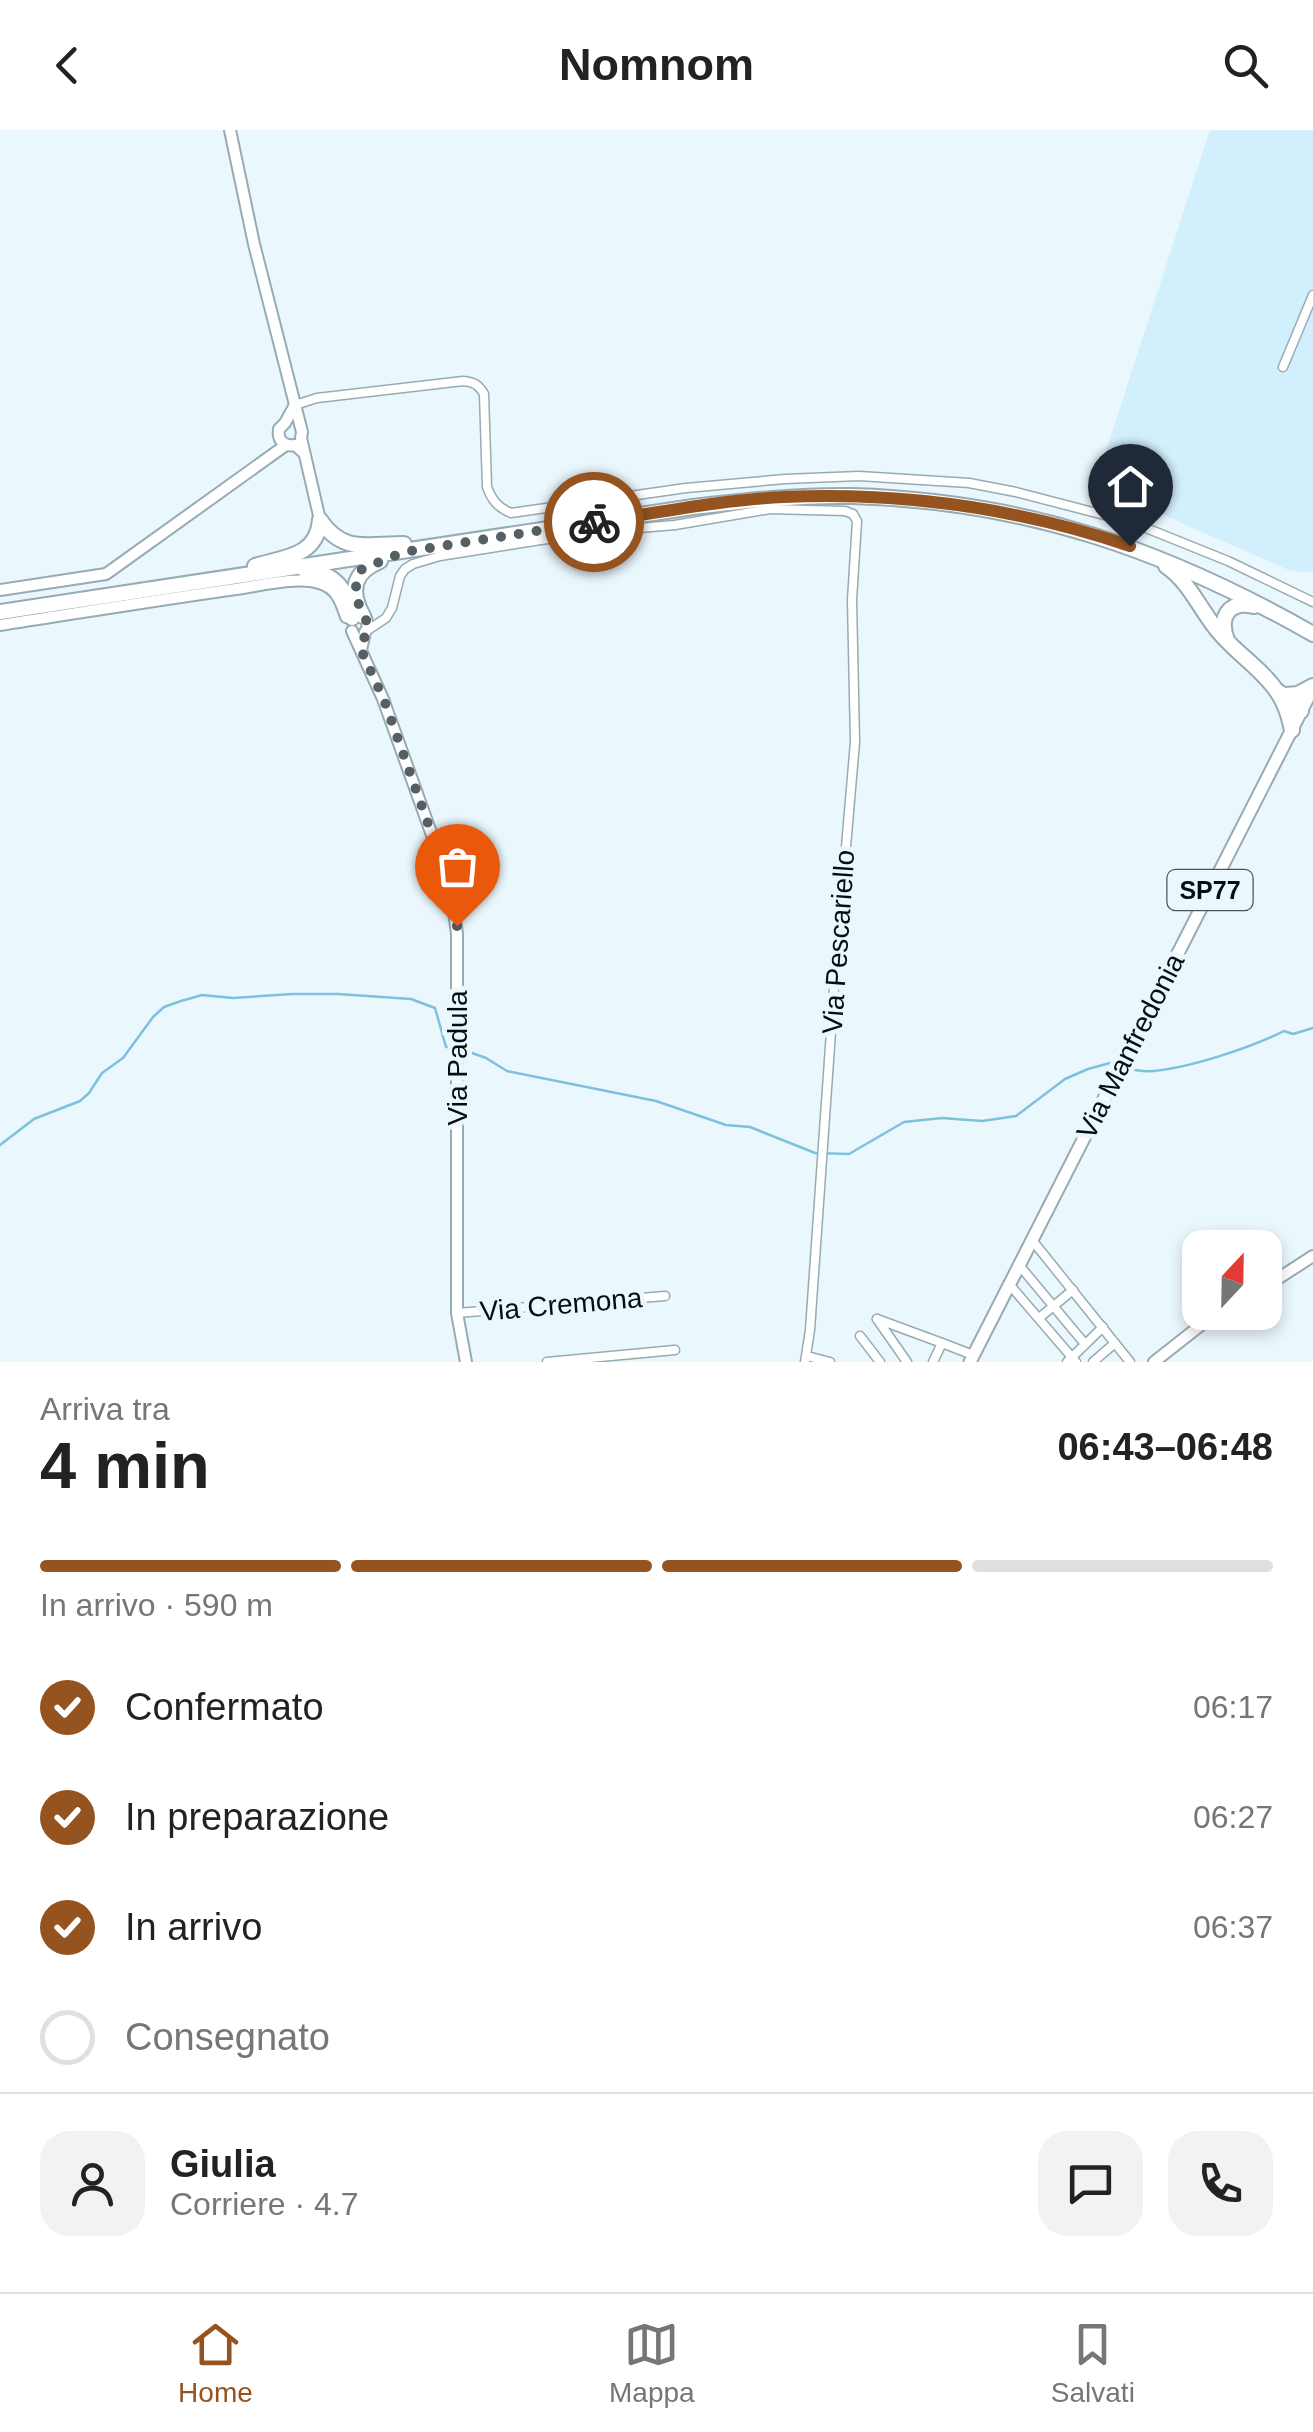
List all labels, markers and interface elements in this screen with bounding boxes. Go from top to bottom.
icon: back [40,38,95,93]
icon: search [1218,38,1273,93]
text: Nomnom [559,39,754,90]
pin [1088,444,1173,547]
icon: home [1103,459,1158,514]
courier [544,472,644,572]
icon: bike [567,495,622,550]
pin [415,824,500,927]
icon: bag [430,839,485,894]
street label: Via Pescariello [817,849,860,1035]
road number: SP77 [1168,870,1252,910]
street label: Via Manfredonia [1070,948,1191,1144]
street label: Via Padula [442,990,473,1125]
north arrow [1182,1230,1282,1330]
map controls [1182,1230,1282,1330]
street label: Via Cremona [479,1282,644,1327]
text: Arriva tra [40,1391,170,1427]
text: 06:43–06:48 [1057,1426,1273,1468]
text: 4 min [40,1429,210,1502]
text: In arrivo · 590 m [40,1587,273,1623]
icon: check [40,1680,95,1735]
text: Confermato [125,1686,324,1728]
text: 06:17 [1193,1689,1273,1725]
icon: check [40,1790,95,1845]
text: In preparazione [125,1796,389,1838]
text: 06:27 [1193,1799,1273,1835]
icon: check [40,1900,95,1955]
text: In arrivo [125,1906,262,1948]
text: 06:37 [1193,1909,1273,1945]
text: Consegnato [125,2016,330,2058]
button: person [40,2131,145,2236]
button: chat [1038,2131,1143,2236]
button: phone [1168,2131,1273,2236]
text: Giulia [170,2143,276,2185]
text: Corriere · 4.7 [170,2186,359,2222]
tab: Home [178,2317,253,2409]
tab: Mappa [609,2317,695,2409]
tab: Salvati [1051,2317,1135,2409]

